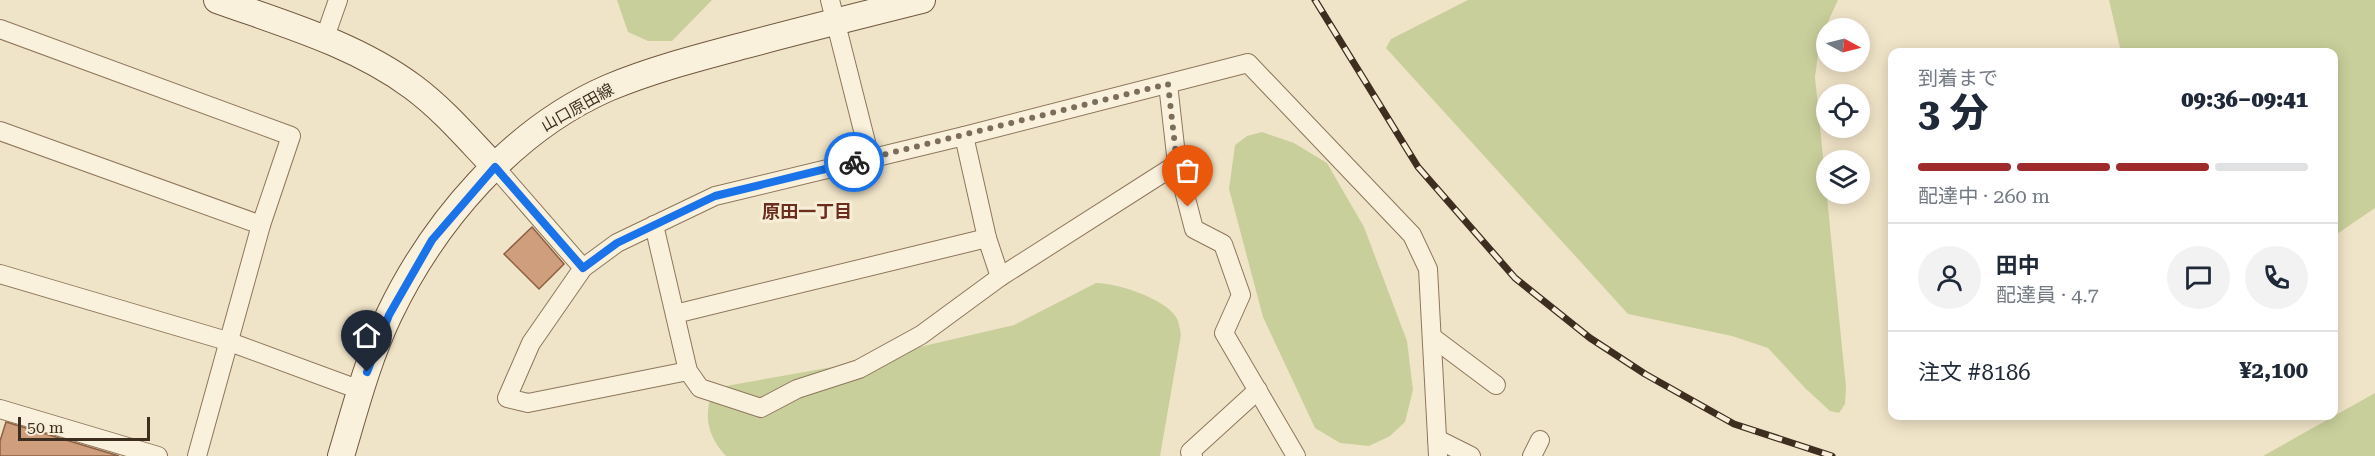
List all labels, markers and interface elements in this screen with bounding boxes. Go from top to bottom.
north arrow [1816,18,1870,72]
map controls [1816,18,1870,204]
text: 到着まで [1918,66,1998,90]
street label: 山口原田線 [538,80,617,135]
button: locate [1816,84,1870,138]
text: 09:36–09:41 [2181,87,2308,112]
text: 3 分 [1918,90,1989,136]
courier [824,132,884,192]
pin [1162,145,1213,207]
icon: bike [838,146,871,179]
button: layers [1816,150,1870,204]
icon: bag [1171,154,1204,187]
text: 配達中 · 260 m [1918,184,2050,208]
district label: 原田一丁目 [762,201,852,222]
button: person [1918,246,1981,309]
button: chat [2167,246,2230,309]
button: phone [2245,246,2308,309]
text: 田中 [1996,253,2040,278]
text: 配達員 · 4.7 [1996,283,2099,307]
pin [341,310,392,372]
icon: home [350,319,383,352]
text: ¥2,100 [2239,358,2308,383]
text: 注文 #8186 [1918,360,2031,385]
scale bar [18,414,150,442]
text: 50 m [27,418,64,437]

